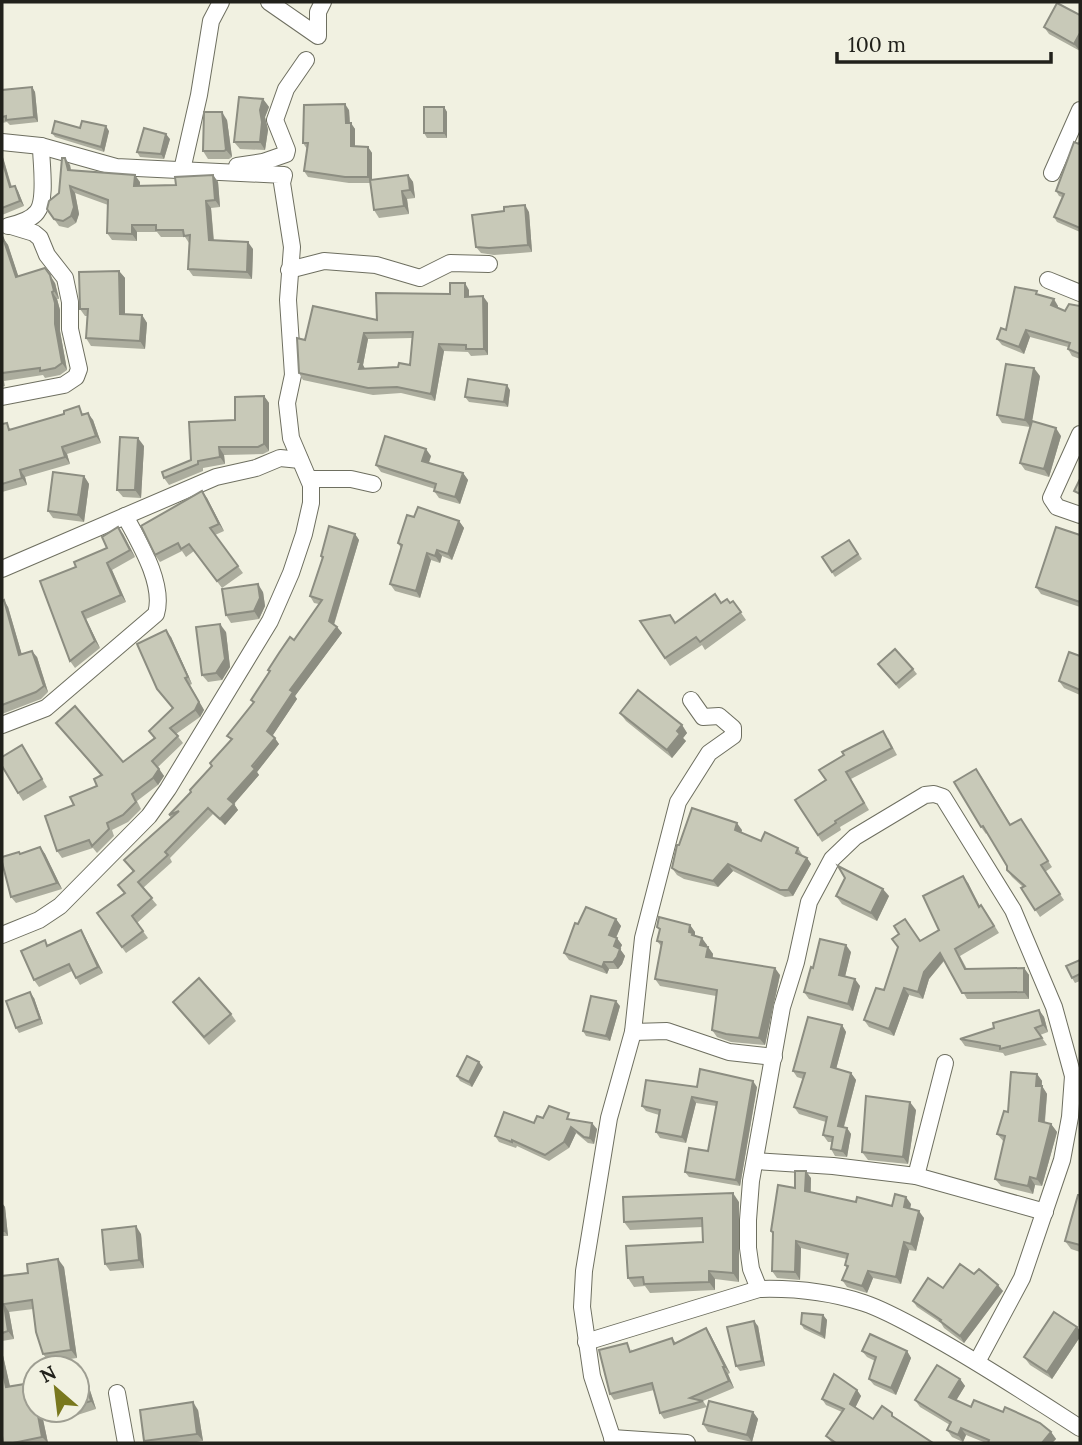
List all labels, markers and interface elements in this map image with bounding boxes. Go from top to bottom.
scale bar [837,21,1050,65]
text: 100 m [848,31,906,58]
north arrow [21,1354,91,1424]
text: N [36,1360,60,1388]

